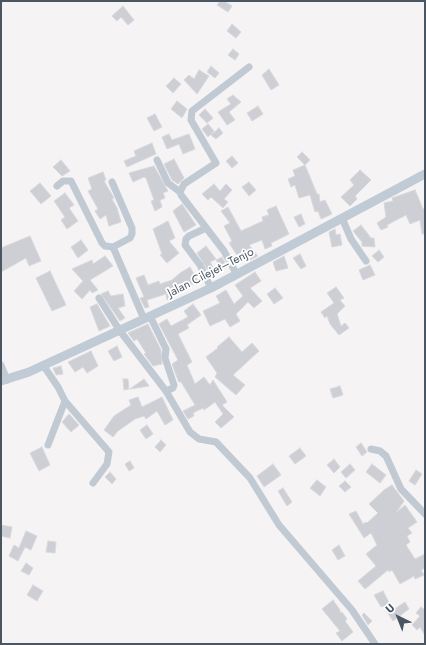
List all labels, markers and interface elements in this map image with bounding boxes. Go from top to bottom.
street label: Jalan Cilejet–Tenjo [166,245,256,301]
north arrow [378,597,418,637]
text: U [382,600,398,617]

